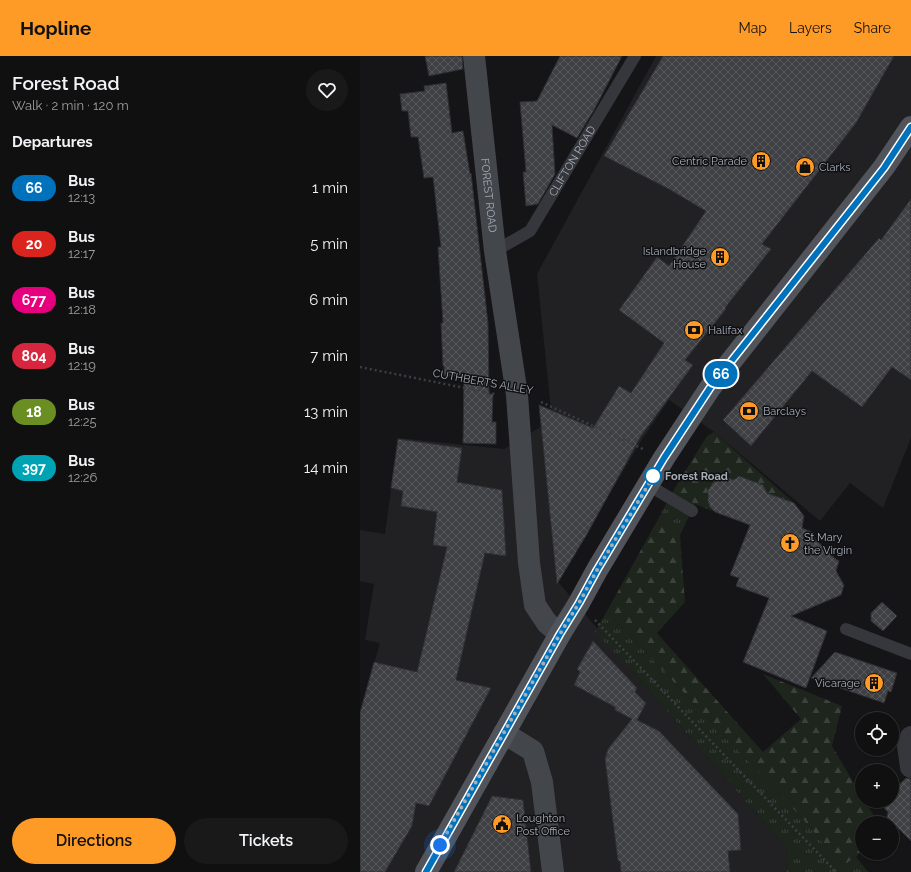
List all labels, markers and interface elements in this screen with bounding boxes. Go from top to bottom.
text: Hopline [20,17,91,39]
text: Map [739,20,767,36]
text: Layers [789,20,832,36]
text: Share [854,20,891,36]
button: heart [306,69,348,111]
text: Forest Road [12,72,120,94]
text: Walk · 2 min · 120 m [12,98,129,113]
street label: CLIFTON ROAD [546,123,598,198]
text: Departures [12,133,93,151]
building icon: Centric Parade [750,150,772,172]
place label: Centric Parade [672,155,748,168]
shop icon: Clarks [794,156,816,178]
street label: FOREST ROAD [479,157,499,233]
place label: Clarks [819,161,851,174]
text: Bus [68,172,95,190]
text: 1 min [312,179,348,197]
text: 66 [26,180,43,196]
text: 12:13 [68,190,95,205]
text: Bus [68,228,95,246]
text: 5 min [310,235,348,253]
text: 20 [26,236,42,252]
place label: Islandbridge House [643,245,707,271]
text: 12:17 [68,246,95,261]
building icon: Islandbridge House [709,246,731,268]
text: Bus [68,284,95,302]
text: 6 min [309,291,348,309]
text: 677 [22,292,46,308]
text: 12:18 [68,302,96,317]
bank icon: Halifax [683,319,705,341]
place label: Halifax [708,324,743,337]
text: Bus [68,340,95,358]
text: 7 min [310,347,348,365]
text: 804 [21,348,47,364]
text: 12:19 [68,358,96,373]
line badge: 66 [703,361,739,387]
text: 66 [713,366,730,382]
street label: CUTHBERTS ALLEY [432,367,534,397]
text: Bus [68,396,95,414]
bank icon: Barclays [738,400,760,422]
text: 13 min [304,403,348,421]
text: 18 [26,404,42,420]
place label: Barclays [763,405,806,418]
text: 12:25 [68,414,97,429]
text: Bus [68,452,95,470]
text: 14 min [304,459,348,477]
text: 397 [22,460,46,476]
marker: Forest Road [644,467,662,485]
text: 12:26 [68,470,97,485]
place label: Forest Road [665,470,728,483]
place label: St Mary the Virgin [804,531,852,557]
church icon: St Mary the Virgin [779,532,801,554]
building icon: Vicarage [863,672,885,694]
place label: Vicarage [815,677,861,690]
map controls [855,712,899,860]
button: locate [855,712,899,756]
button: + [855,764,899,808]
place label: Loughton Post Office [516,812,570,838]
public building icon: Loughton Post Office [491,813,513,835]
button: − [855,816,899,860]
button: Directions [12,818,176,864]
button: Tickets [184,818,348,864]
your location [430,835,450,855]

